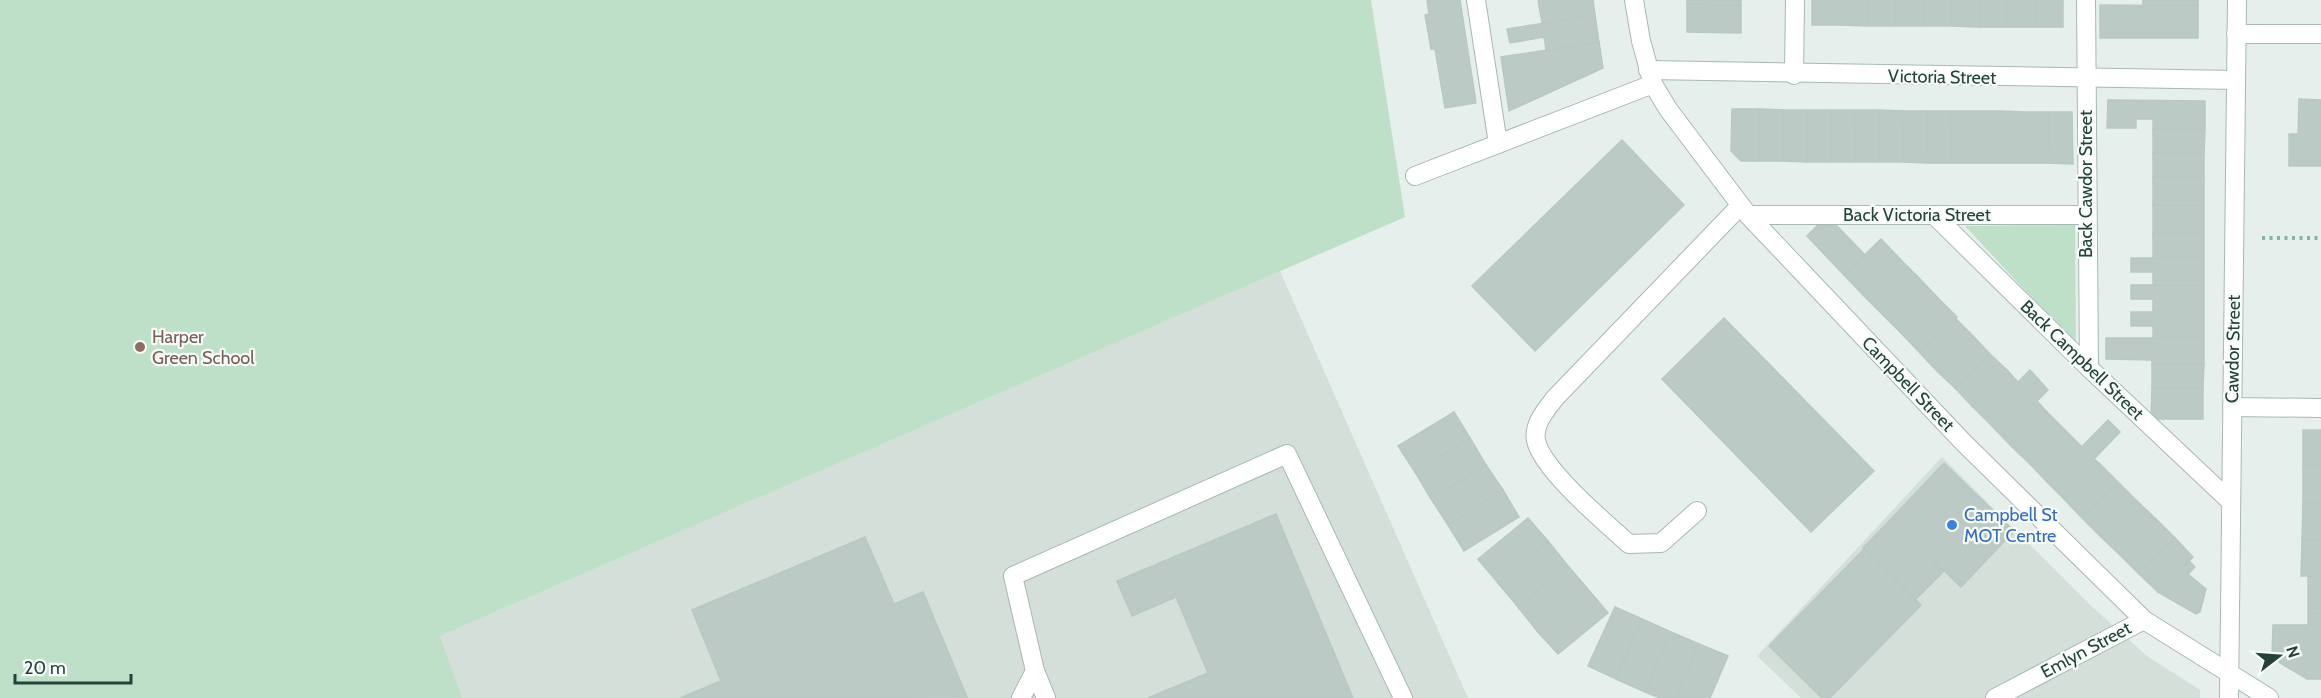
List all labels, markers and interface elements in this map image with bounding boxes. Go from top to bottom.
street label: Victoria Street [1888,65,1996,89]
street label: Back Cawdor Street [2075,110,2097,258]
street label: Back Victoria Street [1843,204,1991,226]
street label: Back Campbell Street [2016,295,2148,425]
street label: Cawdor Street [2221,295,2245,403]
place label: Harper Green School [152,326,255,369]
street label: Campbell Street [1857,332,1959,436]
marker: Harper Green School [133,340,147,354]
place label: Campbell St MOT Centre [1964,504,2058,547]
marker: Campbell St MOT Centre [1945,518,1959,532]
street label: Emlyn Street [2037,617,2135,683]
north arrow [2249,626,2309,686]
text: N [2282,644,2304,660]
scale bar [15,647,130,685]
text: 20 m [24,657,66,679]

